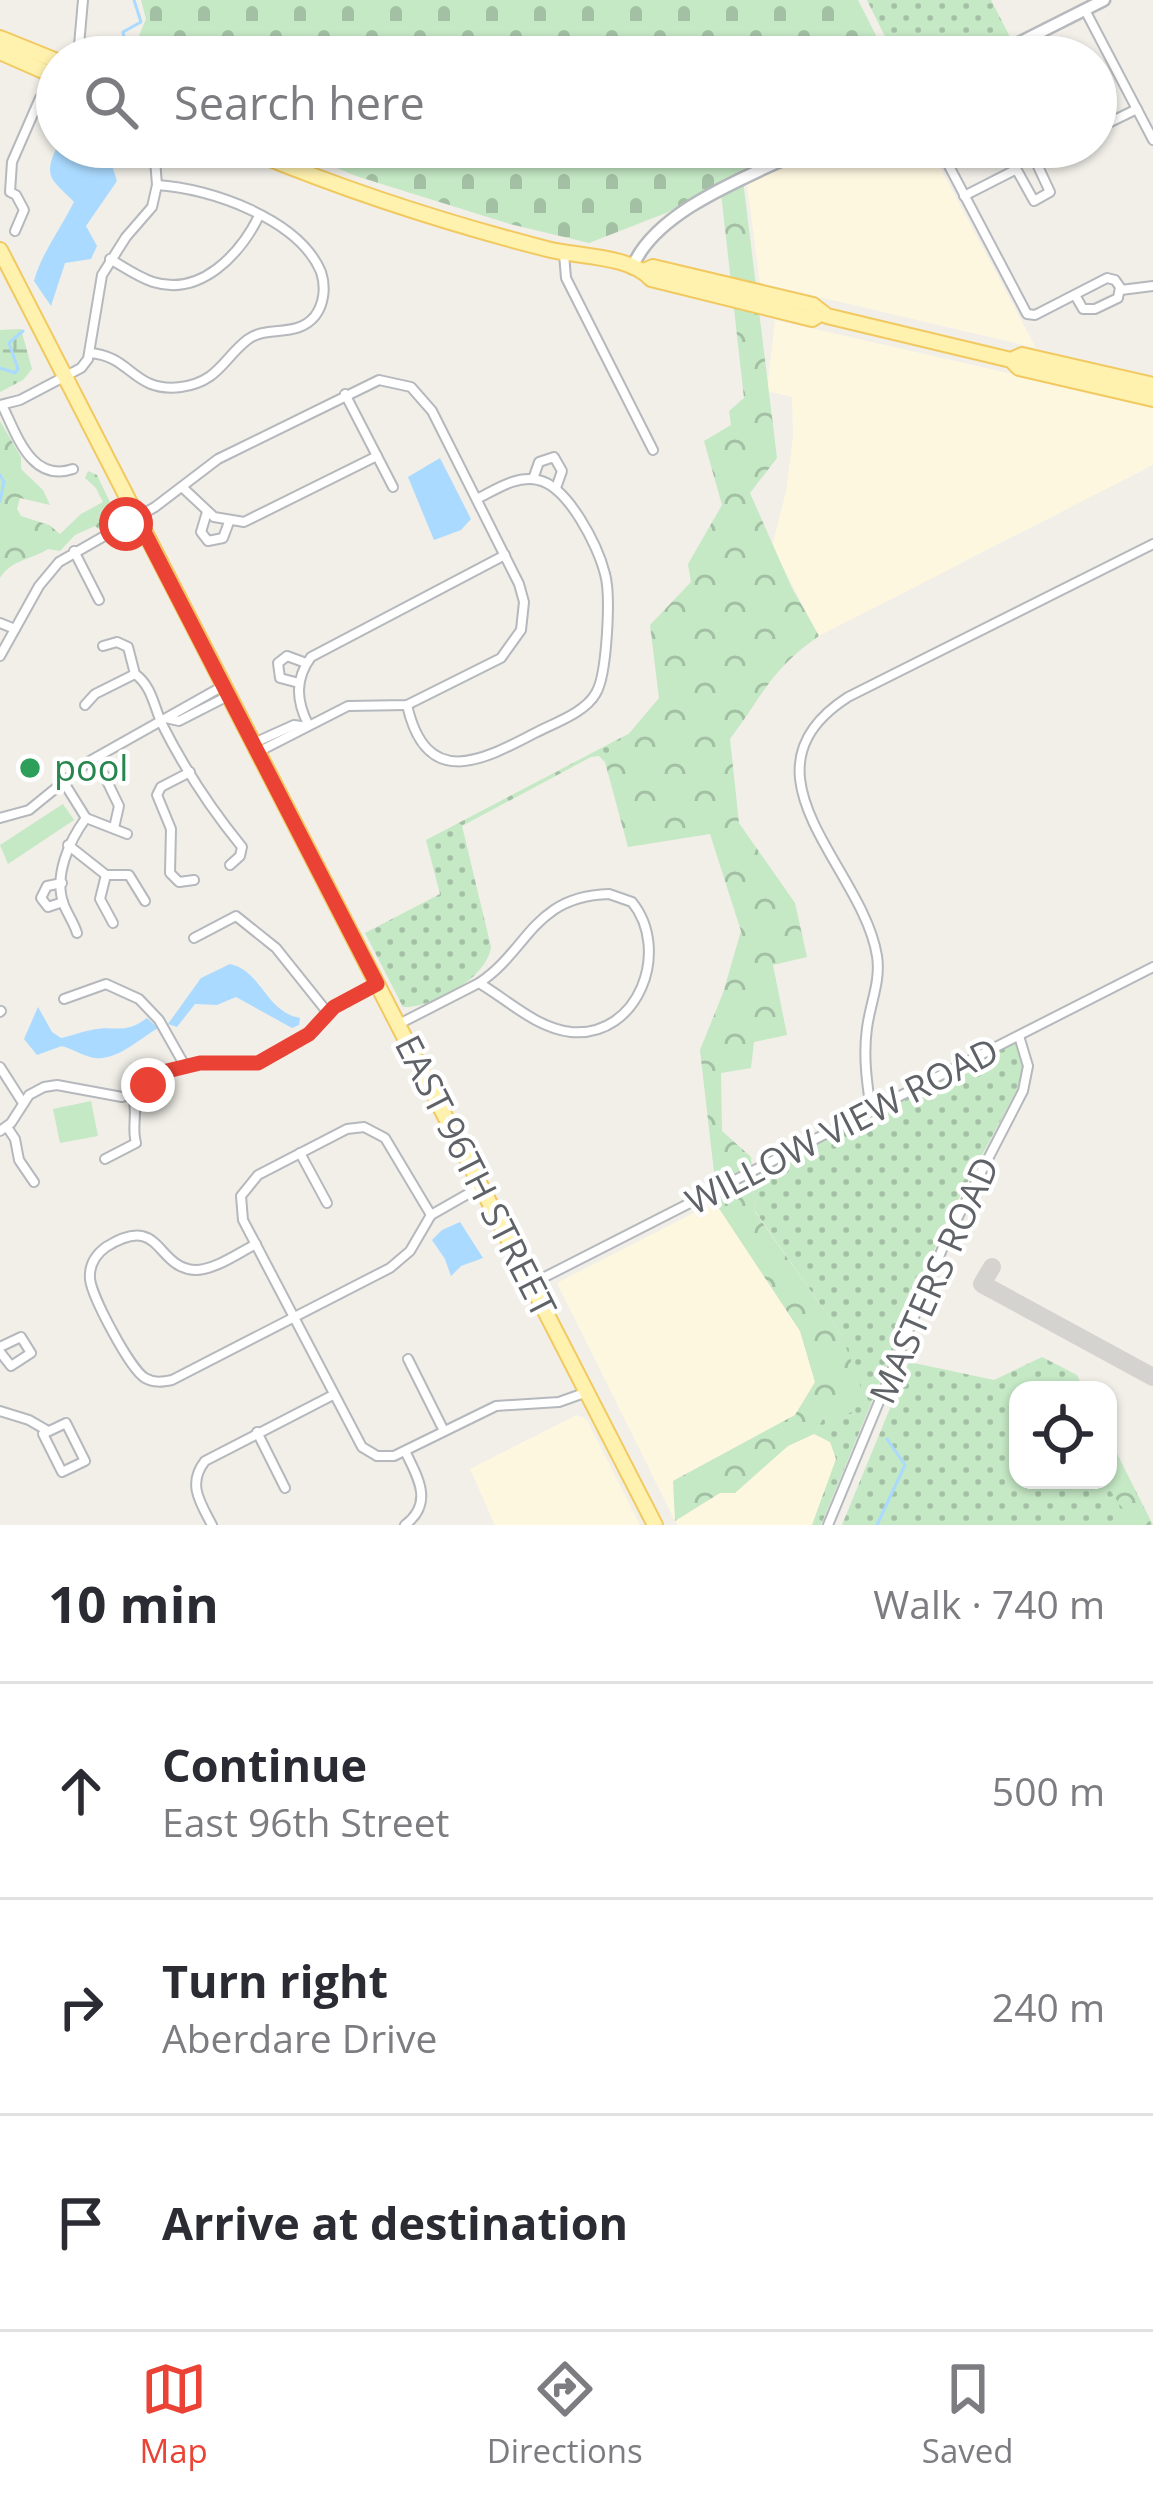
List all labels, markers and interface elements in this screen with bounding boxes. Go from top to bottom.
search box [36,36,1117,168]
icon: search [78,69,144,135]
text: Search here [174,72,425,133]
route start [99,497,153,551]
place label: pool [54,743,128,792]
marker: pool [17,755,43,781]
street label: WILLOW VIEW ROAD [677,1025,1006,1226]
street label: EAST 96TH STREET [384,1026,569,1325]
route end [121,1058,175,1112]
street label: MASTERS ROAD [857,1149,1010,1411]
map controls [1009,1381,1117,1489]
button: locate [1009,1381,1117,1489]
text: 10 min [48,1568,219,1638]
text: Walk · 740 m [873,1577,1105,1630]
text: Continue [162,1734,367,1795]
icon: ahead [48,1758,114,1824]
text: 500 m [992,1764,1105,1817]
text: East 96th Street [162,1795,449,1848]
text: Turn right [162,1950,388,2011]
icon: right [48,1974,114,2040]
text: 240 m [992,1980,1105,2033]
text: Aberdare Drive [162,2011,437,2064]
icon: arrive [48,2190,114,2256]
text: Arrive at destination [162,2192,628,2253]
tab: Map [140,2356,208,2473]
tab: Directions [487,2356,643,2473]
tab: Saved [922,2356,1013,2473]

